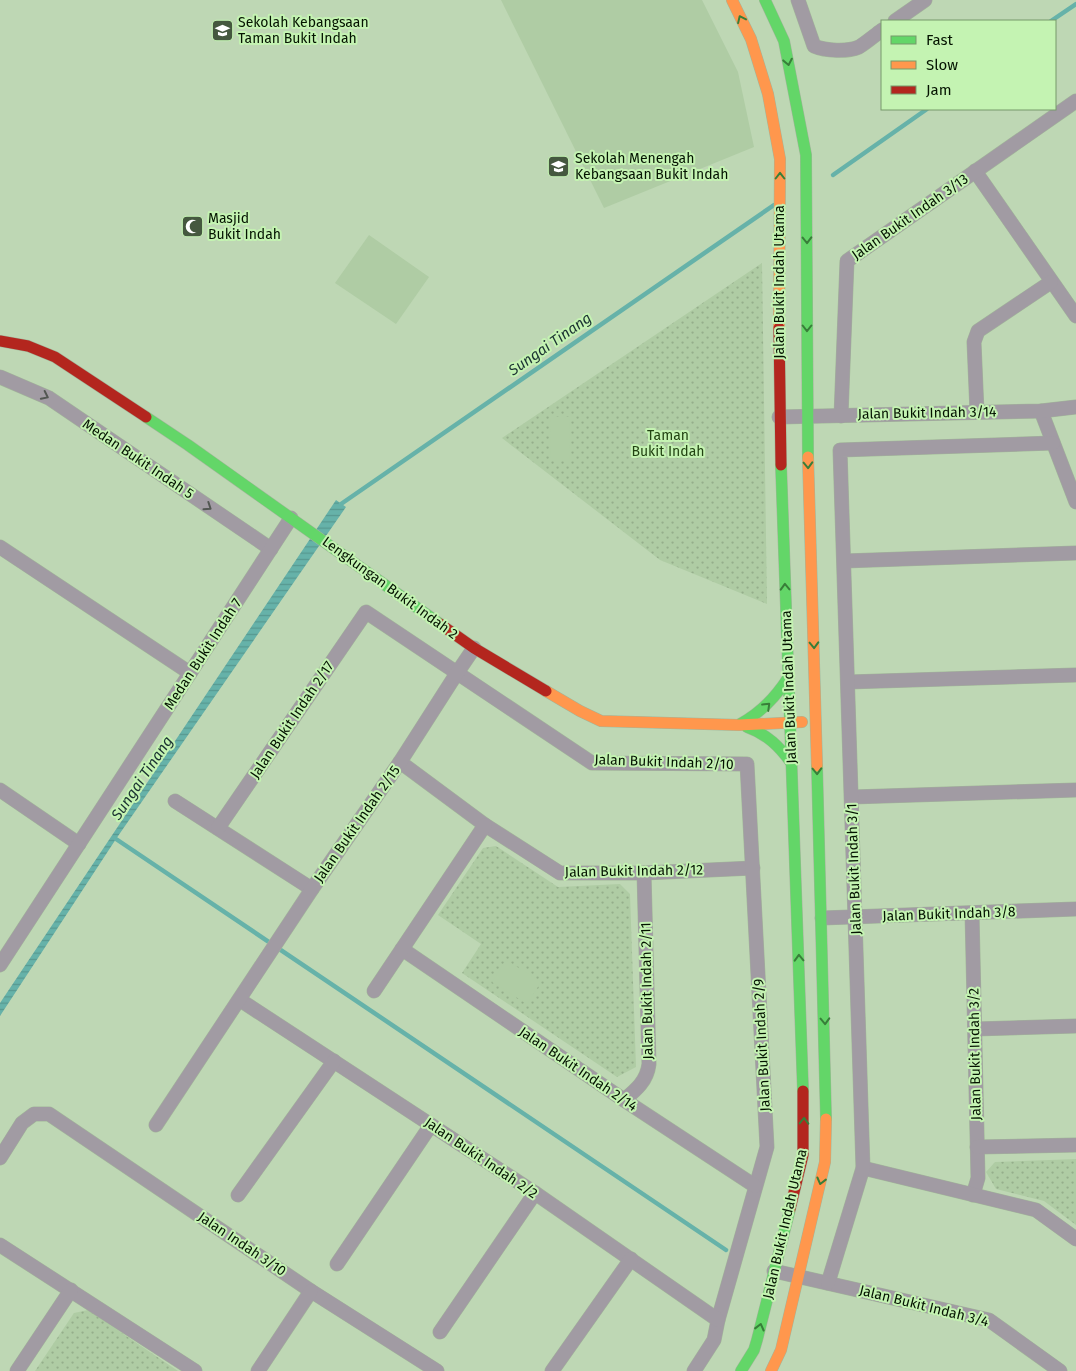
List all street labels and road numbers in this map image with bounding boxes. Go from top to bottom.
street label: Jalan Bukit Indah 3/13 [848,170,972,264]
street label: Jalan Bukit Indah Utama [771,205,788,359]
street label: Jalan Bukit Indah 3/14 [857,403,997,423]
street label: Medan Bukit Indah 5 [79,416,197,502]
street label: Lengkungan Bukit Indah 2 [319,533,461,643]
street label: Medan Bukit Indah 7 [161,595,245,713]
street label: Jalan Bukit Indah Utama [778,610,800,764]
street label: Jalan Bukit Indah 2/17 [246,658,338,782]
street label: Jalan Bukit Indah 2/10 [594,751,734,773]
street label: Jalan Bukit Indah 2/15 [310,762,404,886]
street label: Jalan Bukit Indah 3/1 [843,803,865,935]
street label: Jalan Bukit Indah 2/12 [565,861,703,881]
street label: Jalan Bukit Indah 3/8 [882,903,1016,925]
street label: Jalan Bukit Indah 2/11 [637,922,657,1060]
street label: Jalan Bukit Indah 2/9 [750,978,774,1112]
street label: Jalan Bukit Indah 3/2 [965,988,985,1120]
street label: Jalan Bukit Indah 2/14 [516,1023,641,1115]
street label: Jalan Bukit Indah 2/2 [421,1114,541,1202]
street label: Jalan Bukit Indah Utama [759,1147,811,1301]
street label: Jalan Indah 3/10 [195,1208,289,1280]
street label: Jalan Bukit Indah 3/4 [858,1282,991,1330]

